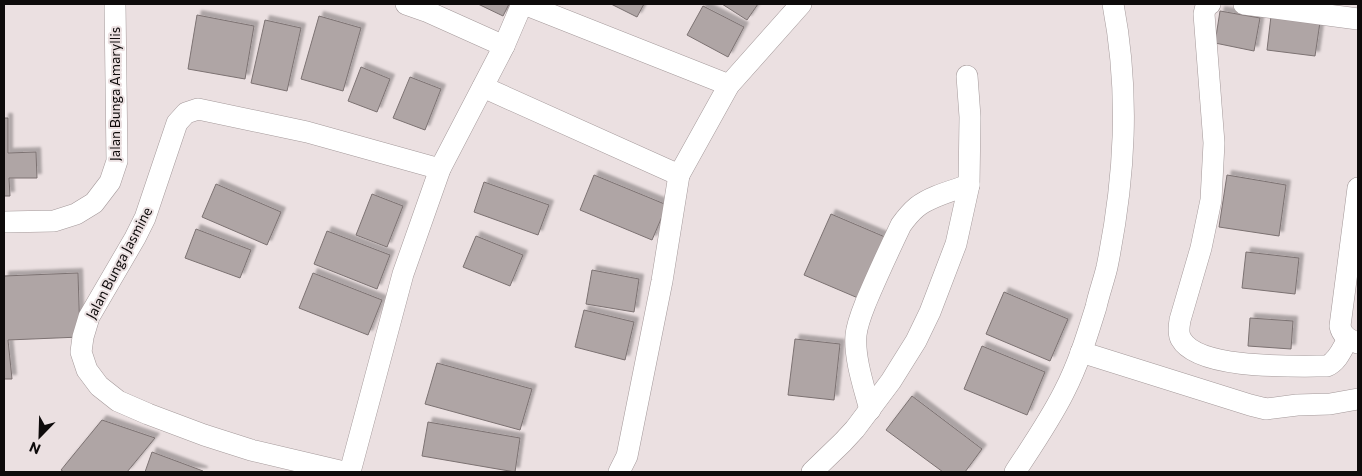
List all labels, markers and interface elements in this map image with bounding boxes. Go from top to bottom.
street label: Jalan Bunga Amaryllis [106,27,123,161]
street label: Jalan Bunga Jasmine [82,204,155,322]
north arrow [15,411,65,461]
text: N [27,439,43,458]

